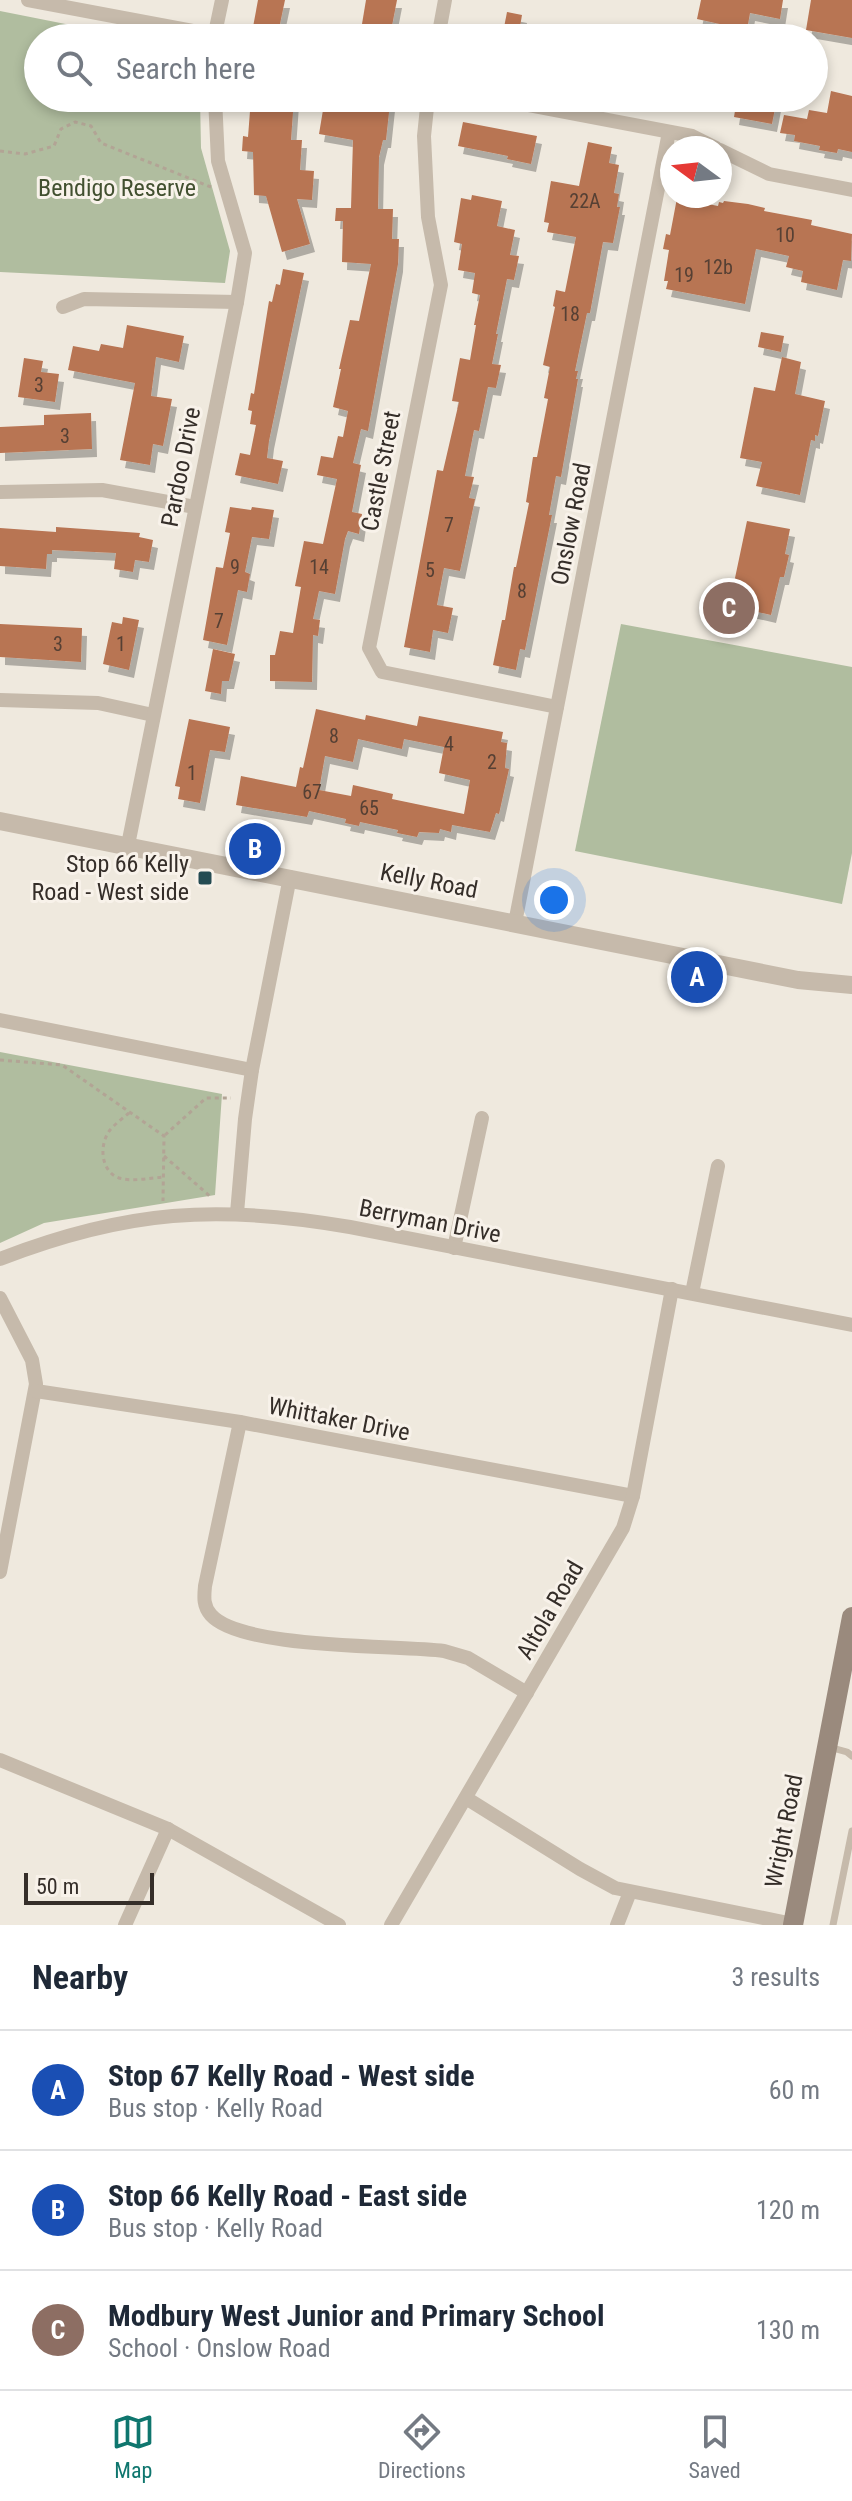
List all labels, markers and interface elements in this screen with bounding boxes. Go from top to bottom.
search box [24,24,828,112]
icon: search [52,46,96,90]
text: Search here [116,51,256,86]
north arrow [660,136,732,208]
park label: Bendigo Reserve [38,174,196,202]
house number: 22A [569,189,601,213]
house number: 10 [775,223,795,247]
house number: 12b [703,255,733,279]
house number: 19 [674,263,694,287]
house number: 18 [560,302,580,326]
house number: 3 [34,373,44,397]
street label: Pardoo Drive [156,405,206,529]
street label: Castle Street [356,409,406,533]
house number: 3 [60,424,70,448]
street label: Onslow Road [545,461,597,587]
house number: 7 [444,513,454,537]
house number: 9 [230,555,240,579]
house number: 14 [309,555,329,579]
house number: 5 [425,558,435,582]
pin: C [703,578,755,638]
house number: 8 [517,579,527,603]
house number: 7 [214,609,224,633]
house number: 3 [53,632,63,656]
house number: 1 [116,632,126,656]
house number: 8 [329,724,339,748]
house number: 4 [444,732,454,756]
house number: 2 [487,750,497,774]
house number: 1 [187,761,197,785]
house number: 67 [302,780,322,804]
house number: 65 [359,796,379,820]
pin: B [229,819,281,879]
place label: Stop 66 Kelly Road - West side [32,850,189,906]
street label: Kelly Road [378,858,480,904]
marker: Stop 66 Kelly Road - West side [196,869,214,887]
your location [534,880,574,920]
pin: A [671,947,723,1007]
street label: Berryman Drive [357,1194,503,1248]
street label: Whittaker Drive [266,1392,412,1446]
street label: Altola Road [511,1556,589,1664]
street label: Wright Road [759,1772,809,1890]
scale bar [24,1869,154,1905]
text: 50 m [36,1874,79,1899]
text: Nearby [32,1957,128,1997]
text: 3 results [731,1962,820,1992]
text: Stop 67 Kelly Road - West side [108,2058,475,2093]
text: A [50,2075,66,2105]
text: 60 m [769,2075,820,2105]
text: Bus stop · Kelly Road [108,2093,323,2123]
text: Stop 66 Kelly Road - East side [108,2178,467,2213]
text: B [51,2195,65,2225]
text: 120 m [756,2195,820,2225]
text: Bus stop · Kelly Road [108,2213,323,2243]
text: Modbury West Junior and Primary School [108,2298,605,2333]
text: C [51,2315,65,2345]
text: 130 m [756,2315,820,2345]
text: School · Onslow Road [108,2333,331,2363]
tab: Map [111,2410,155,2483]
tab: Directions [378,2410,466,2483]
tab: Saved [688,2410,741,2483]

